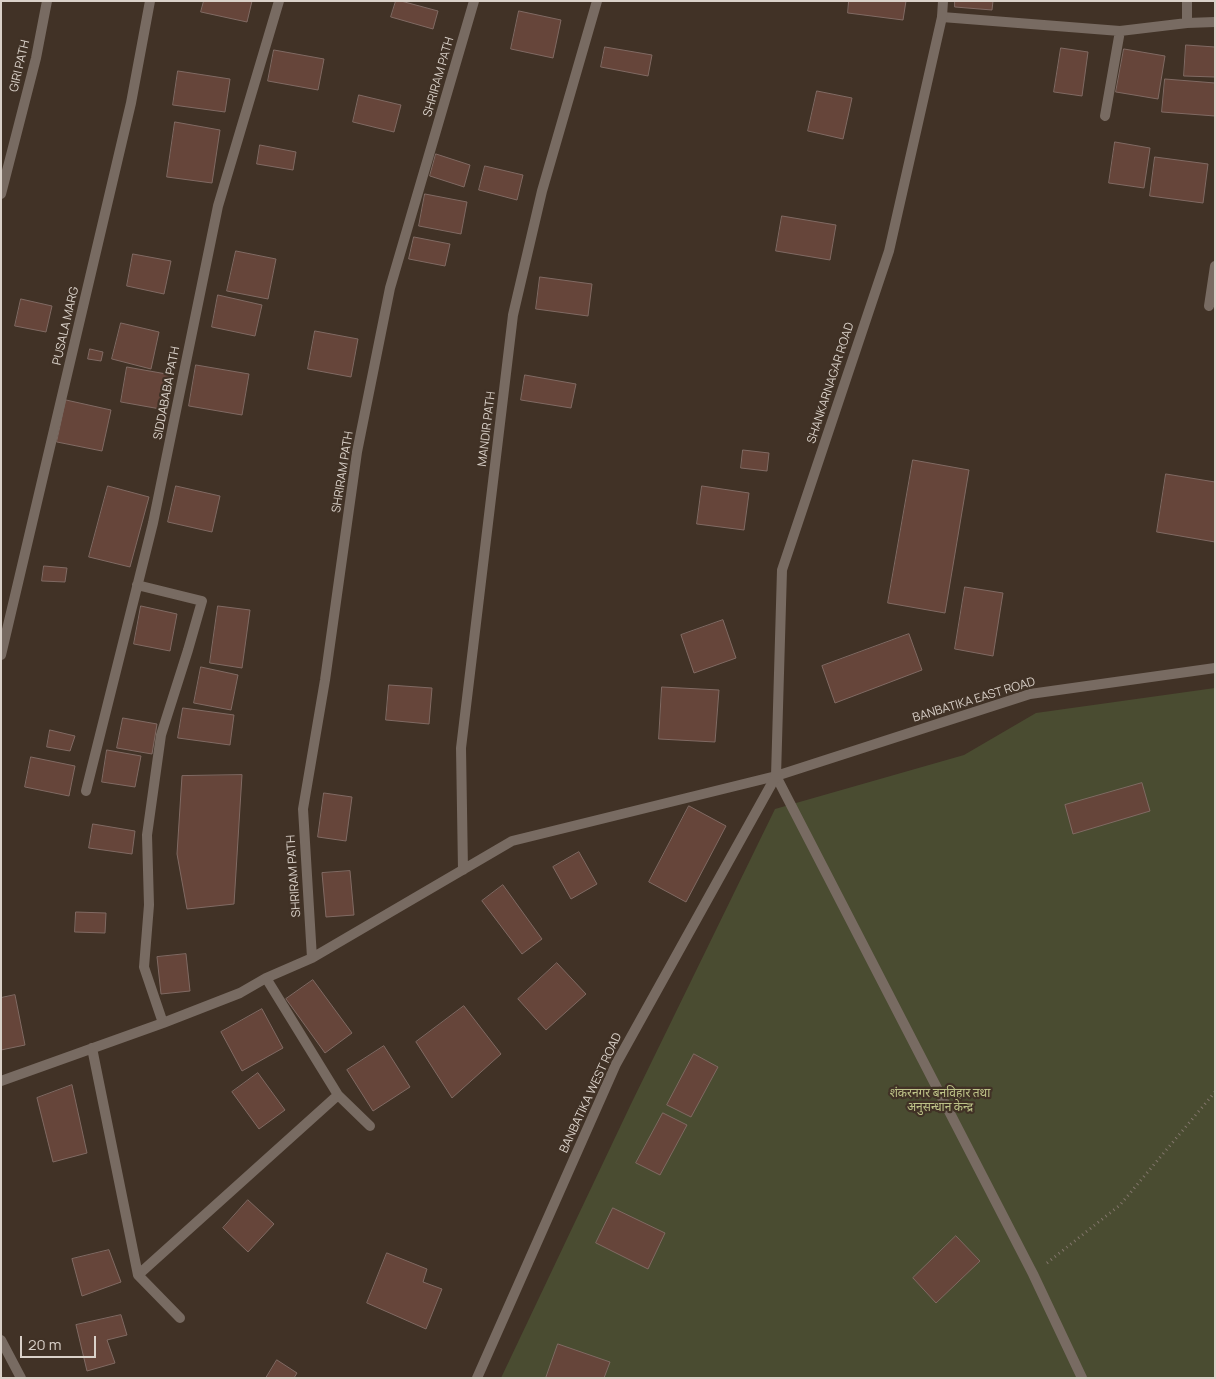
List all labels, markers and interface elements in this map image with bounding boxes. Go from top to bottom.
street label: SHRIRAM PATH [421,35,457,119]
street label: GIRI PATH [7,39,33,93]
street label: PUSALA MARG [50,285,82,367]
street label: SHANKARNAGAR ROAD [805,321,857,445]
street label: SIDDABABA PATH [151,345,183,441]
street label: MANDIR PATH [475,391,499,467]
street label: SHRIRAM PATH [329,430,357,514]
street label: BANBATIKA EAST ROAD [911,675,1037,725]
street label: SHRIRAM PATH [284,834,304,918]
street label: BANBATIKA WEST ROAD [557,1031,625,1155]
park label: शंकरनगर बनविहार तथा अनुसन्धान केन्द्र [890,1087,990,1115]
scale bar [22,1326,99,1358]
text: 20 m [28,1334,61,1355]

